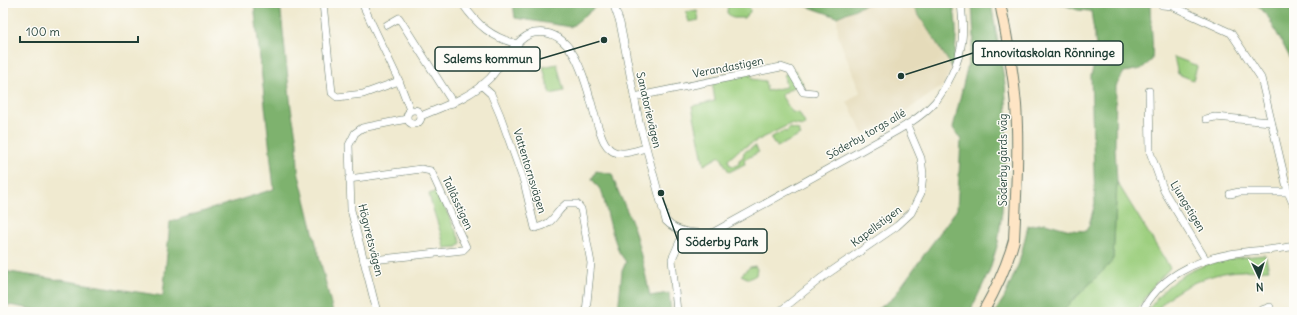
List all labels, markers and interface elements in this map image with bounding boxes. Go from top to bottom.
scale bar [20,18,138,44]
text: 100 m [26,24,60,39]
callout: Innovitaskolan Rönninge [973,41,1123,65]
text: Innovitaskolan Rönninge [981,45,1115,61]
callout: Salems kommun [435,47,540,71]
text: Salems kommun [443,51,533,66]
street label: Verandastigen [691,53,765,81]
street label: Sanatorievägen [633,71,665,149]
street label: Söderby torgs allé [824,106,908,162]
street label: Söderby gårds väg [996,114,1010,206]
street label: Vattentornsvägen [510,127,550,215]
street label: Tallåsstigen [440,174,476,232]
street label: Ljungstigen [1167,178,1209,234]
street label: Högvretsvägen [355,202,387,278]
street label: Kapellstigen [848,202,904,250]
callout: Söderby Park [678,229,767,253]
text: Söderby Park [686,234,758,250]
north arrow [1239,257,1279,297]
text: N [1255,280,1264,294]

